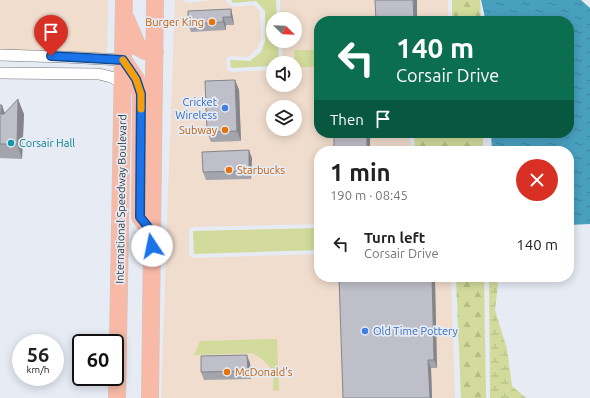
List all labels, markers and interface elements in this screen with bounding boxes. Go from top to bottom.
north arrow [266,12,302,48]
map controls [266,12,302,136]
pin [34,15,68,56]
place label: Burger King [145,16,204,28]
marker: Burger King [207,17,217,27]
icon: arrive [40,21,62,43]
icon: left [330,32,382,84]
text: 140 m [396,32,474,63]
button: sound [266,56,302,92]
text: Corsair Drive [396,65,499,85]
place label: Cricket Wireless [175,96,218,121]
button: layers [266,100,302,136]
marker: Cricket Wireless [220,103,230,113]
icon: arrive [372,108,394,130]
text: Then [330,111,364,128]
street label: International Speedway Boulevard [114,114,128,284]
place label: Subway [179,124,218,136]
marker: Subway [220,125,230,135]
place label: Corsair Hall [19,137,75,149]
marker: Corsair Hall [6,138,16,148]
text: 1 min [330,159,391,186]
button: close [516,159,558,201]
place label: Starbucks [237,164,285,176]
marker: Starbucks [224,165,234,175]
text: 190 m · 08:45 [330,188,408,202]
position arrow [131,225,173,267]
text: Turn left [364,229,425,246]
icon: left [330,233,352,255]
text: 140 m [516,236,558,253]
text: Corsair Drive [364,246,439,260]
place label: Old Time Pottery [373,325,458,337]
marker: Old Time Pottery [360,326,370,336]
speed limit sign: 60 [72,334,124,386]
text: 56 [27,343,49,366]
text: km/h [26,364,50,375]
place label: McDonald's [235,366,293,378]
marker: McDonald's [222,367,232,377]

